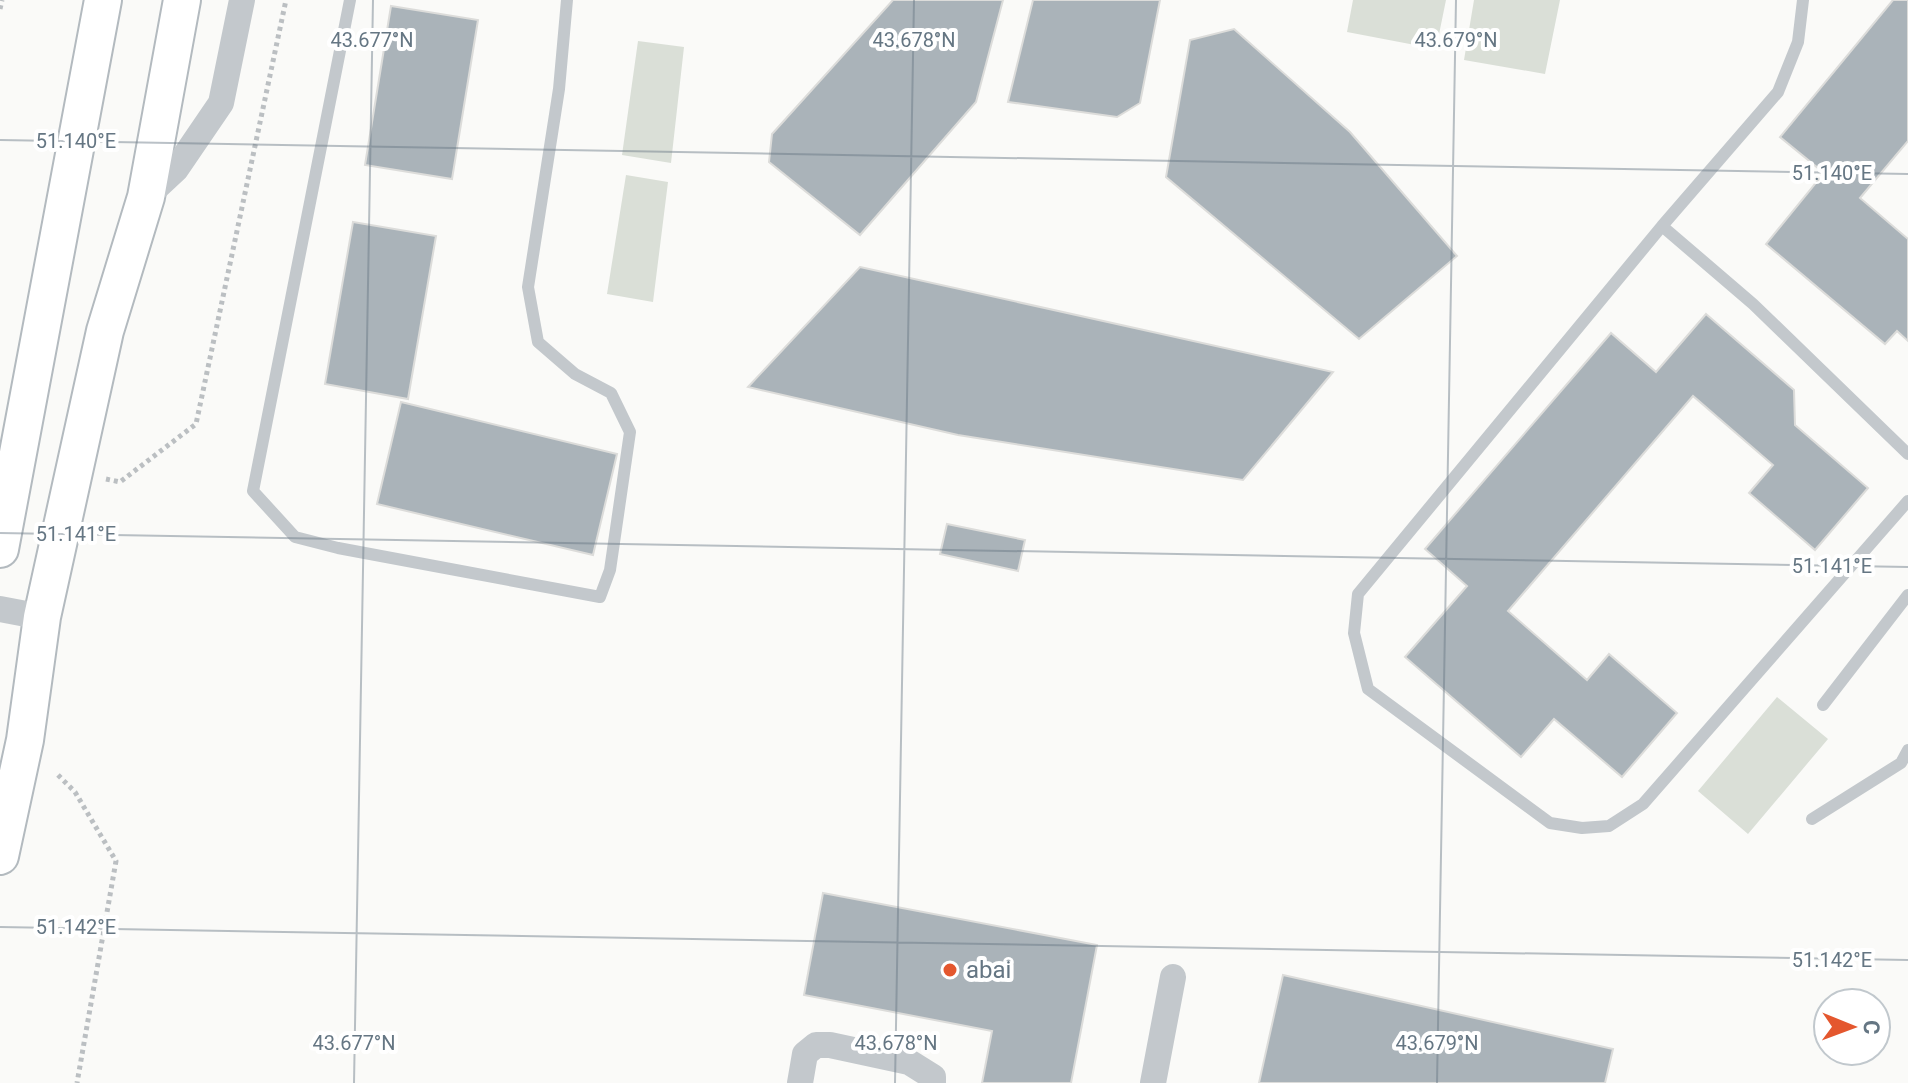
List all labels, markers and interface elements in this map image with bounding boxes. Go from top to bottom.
text: 43.677°N [330,28,414,52]
text: 43.678°N [872,28,956,52]
text: 43.679°N [1414,28,1498,52]
text: 51.140°E [36,129,116,153]
text: 51.140°E [1792,161,1872,185]
text: 51.141°E [36,522,116,546]
text: 51.141°E [1792,554,1872,578]
text: 51.142°E [36,915,116,939]
text: 51.142°E [1792,948,1872,972]
place label: abai [966,956,1011,984]
marker: abai [941,961,959,979]
north arrow [1812,987,1892,1067]
text: С [1859,1020,1884,1035]
text: 43.677°N [312,1031,396,1055]
text: 43.678°N [854,1031,938,1055]
text: 43.679°N [1395,1031,1479,1055]

